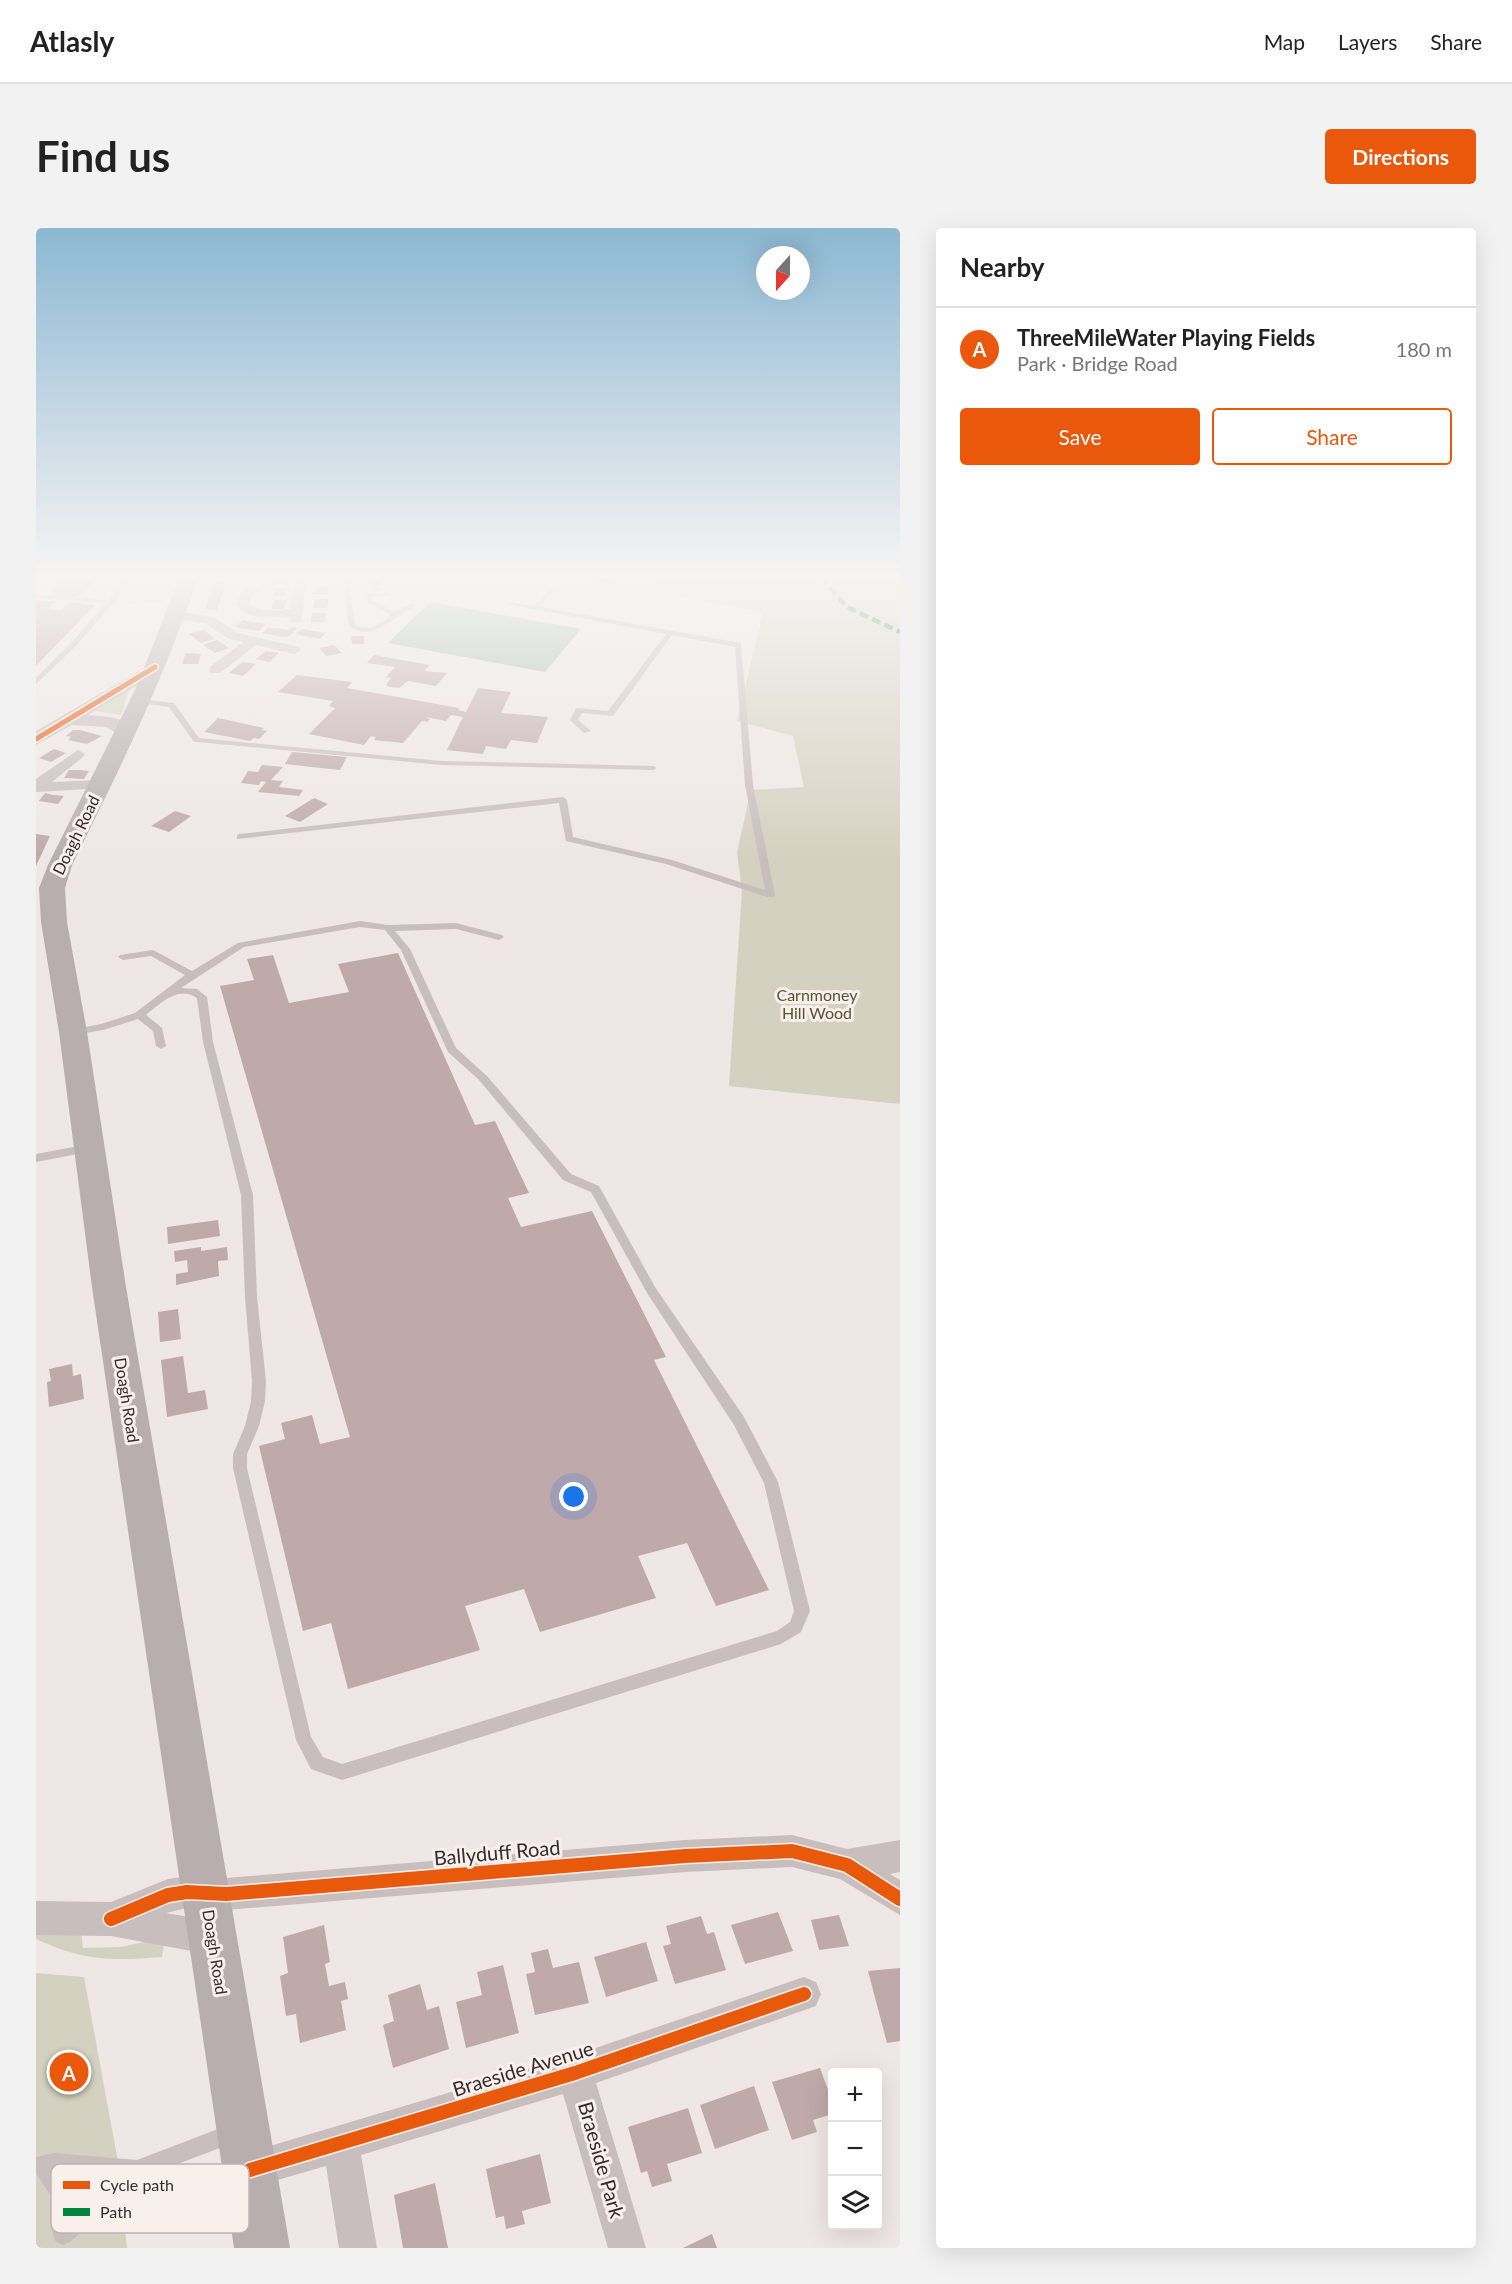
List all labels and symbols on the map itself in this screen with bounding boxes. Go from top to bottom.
north arrow [756,246,810,300]
street label: Doagh Road [48,792,103,878]
park label: Carnmoney Hill Wood [776,985,858,1022]
street label: Doagh Road [111,1356,144,1444]
your location [559,1482,588,1511]
street label: Ballyduff Road [433,1835,561,1869]
street label: Doagh Road [199,1908,232,1996]
street label: Braeside Avenue [449,2035,596,2101]
pin: A [50,2050,88,2094]
street label: Braeside Park [574,2099,630,2221]
legend [51,2164,249,2233]
text: Cycle path [100,2175,174,2194]
text: Path [100,2202,132,2221]

